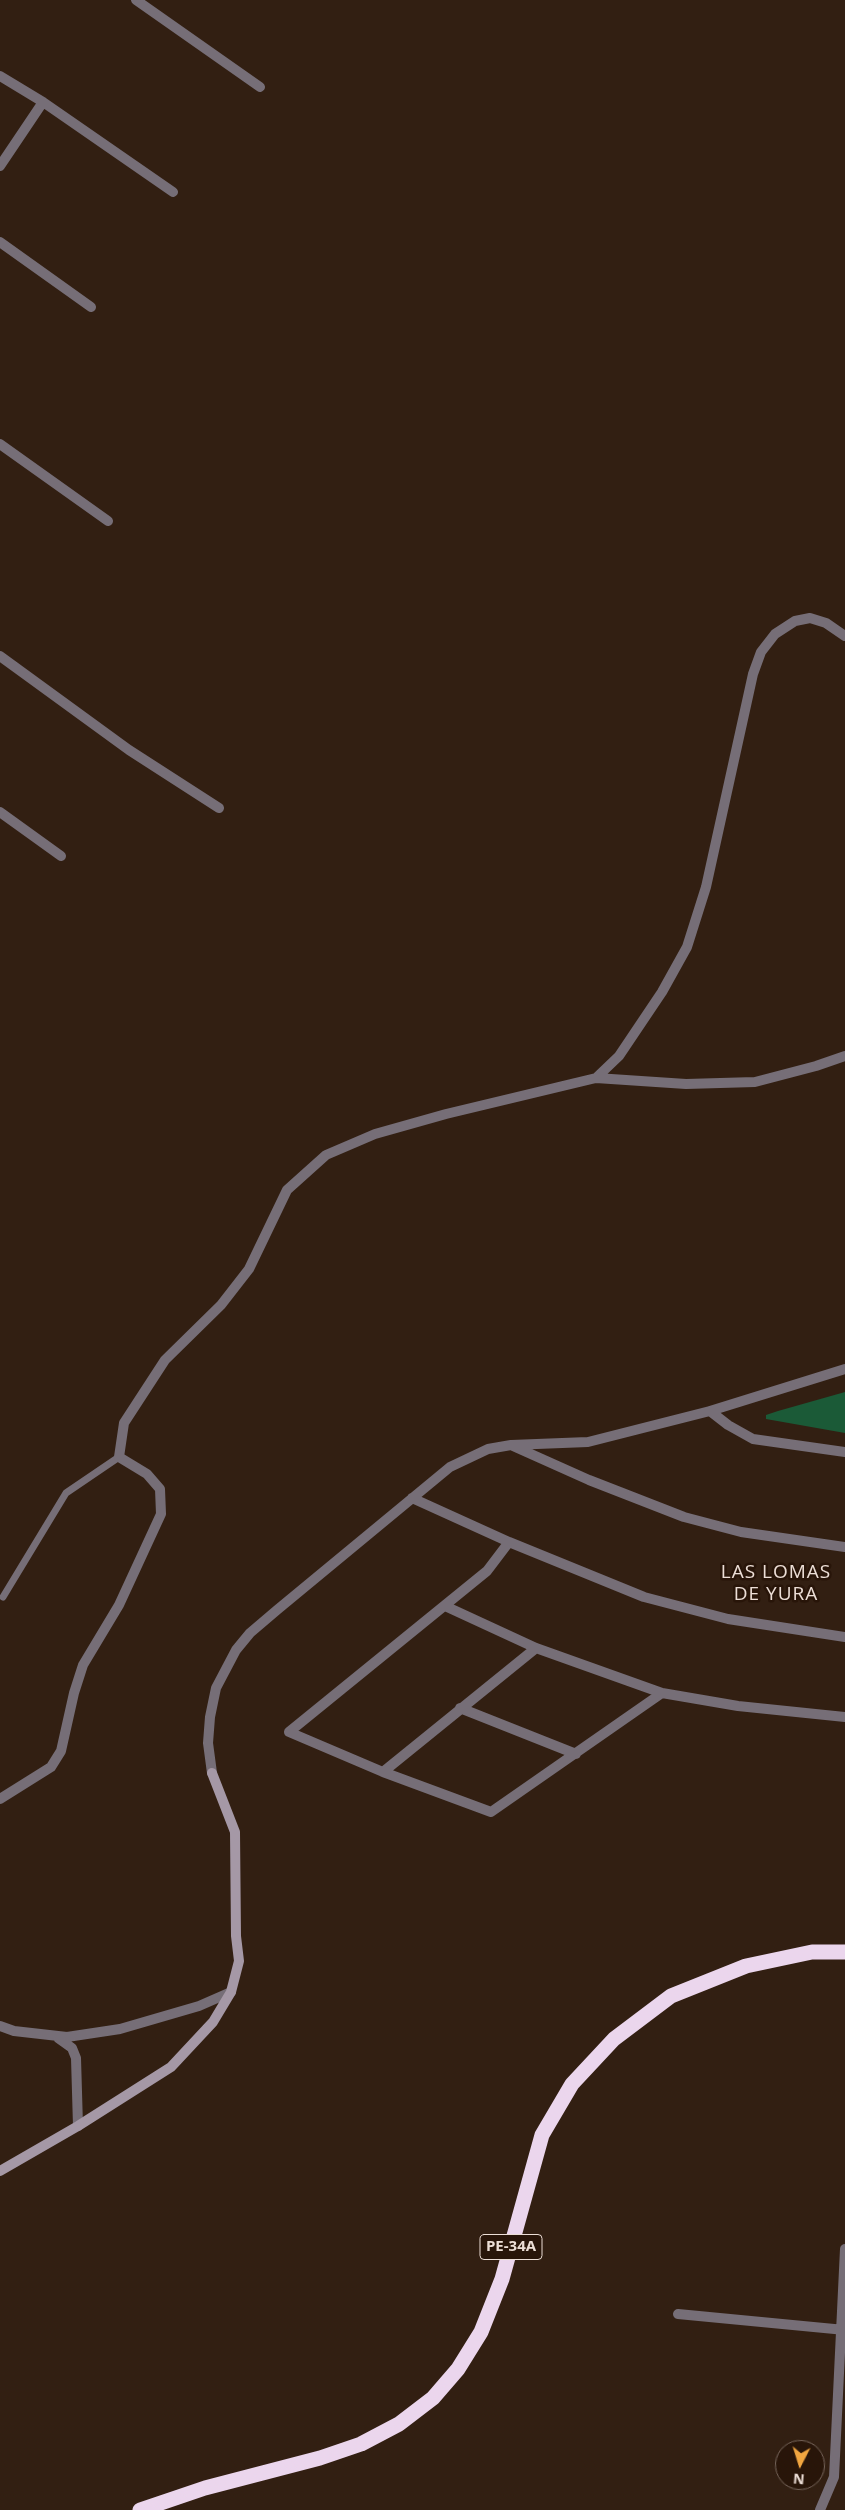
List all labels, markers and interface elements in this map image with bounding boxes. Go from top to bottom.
district label: LAS LOMAS DE YURA [720,1562,832,1606]
road number: PE-34A [480,2234,542,2260]
north arrow [775,2440,825,2490]
text: N [792,2469,805,2489]

